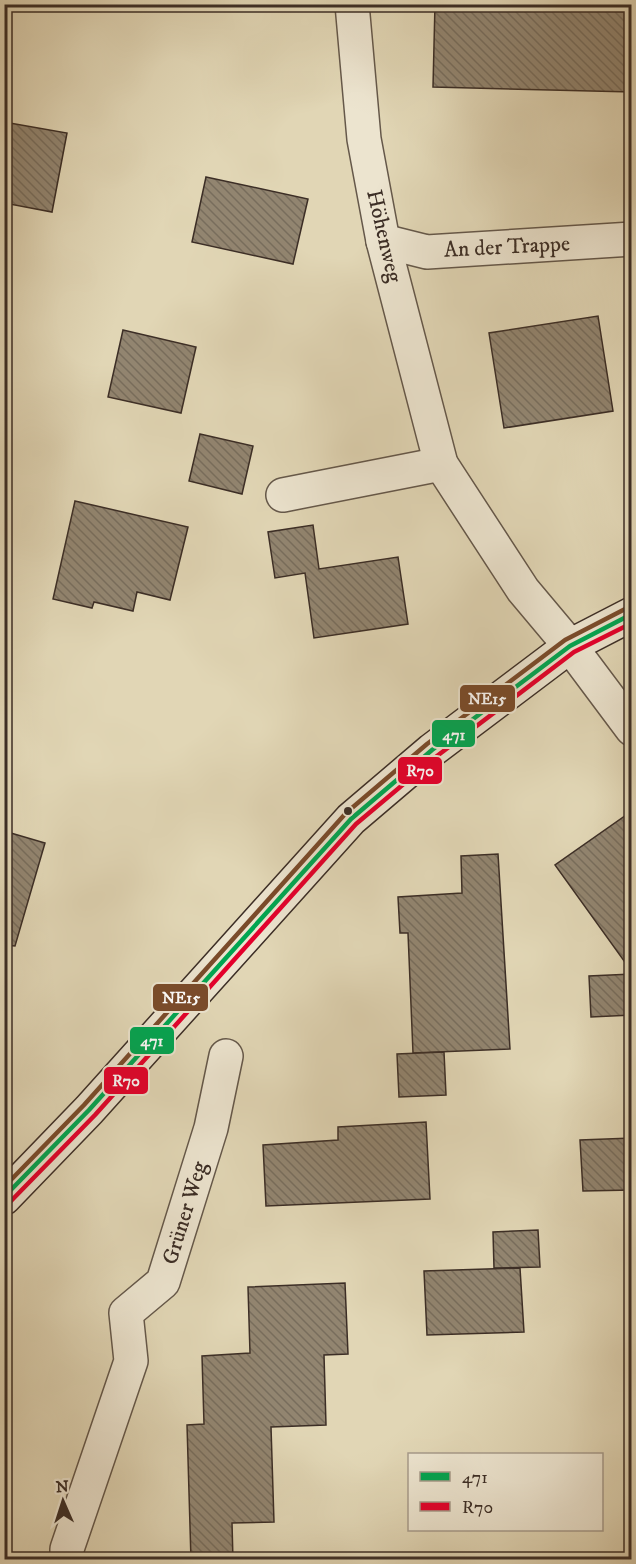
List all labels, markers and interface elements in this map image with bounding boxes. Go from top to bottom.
street label: Höhenweg [360,187,408,285]
street label: An der Trappe [443,230,571,264]
line badge: NE15 [459,684,516,713]
text: NE15 [468,689,506,709]
line badge: 471 [431,719,476,748]
text: 471 [442,725,466,745]
line badge: R70 [397,756,443,785]
text: R70 [406,761,434,781]
unlabelled marker [342,805,354,817]
line badge: NE15 [152,983,209,1012]
text: NE15 [162,988,200,1008]
line badge: 471 [129,1026,175,1055]
text: 471 [140,1031,164,1051]
line badge: R70 [103,1066,149,1095]
text: R70 [112,1071,140,1091]
street label: Grüner Weg [157,1158,214,1268]
legend [408,1453,603,1531]
text: 471 [462,1467,488,1489]
north arrow [33,1471,93,1531]
text: N [55,1477,69,1497]
text: R70 [462,1497,493,1519]

